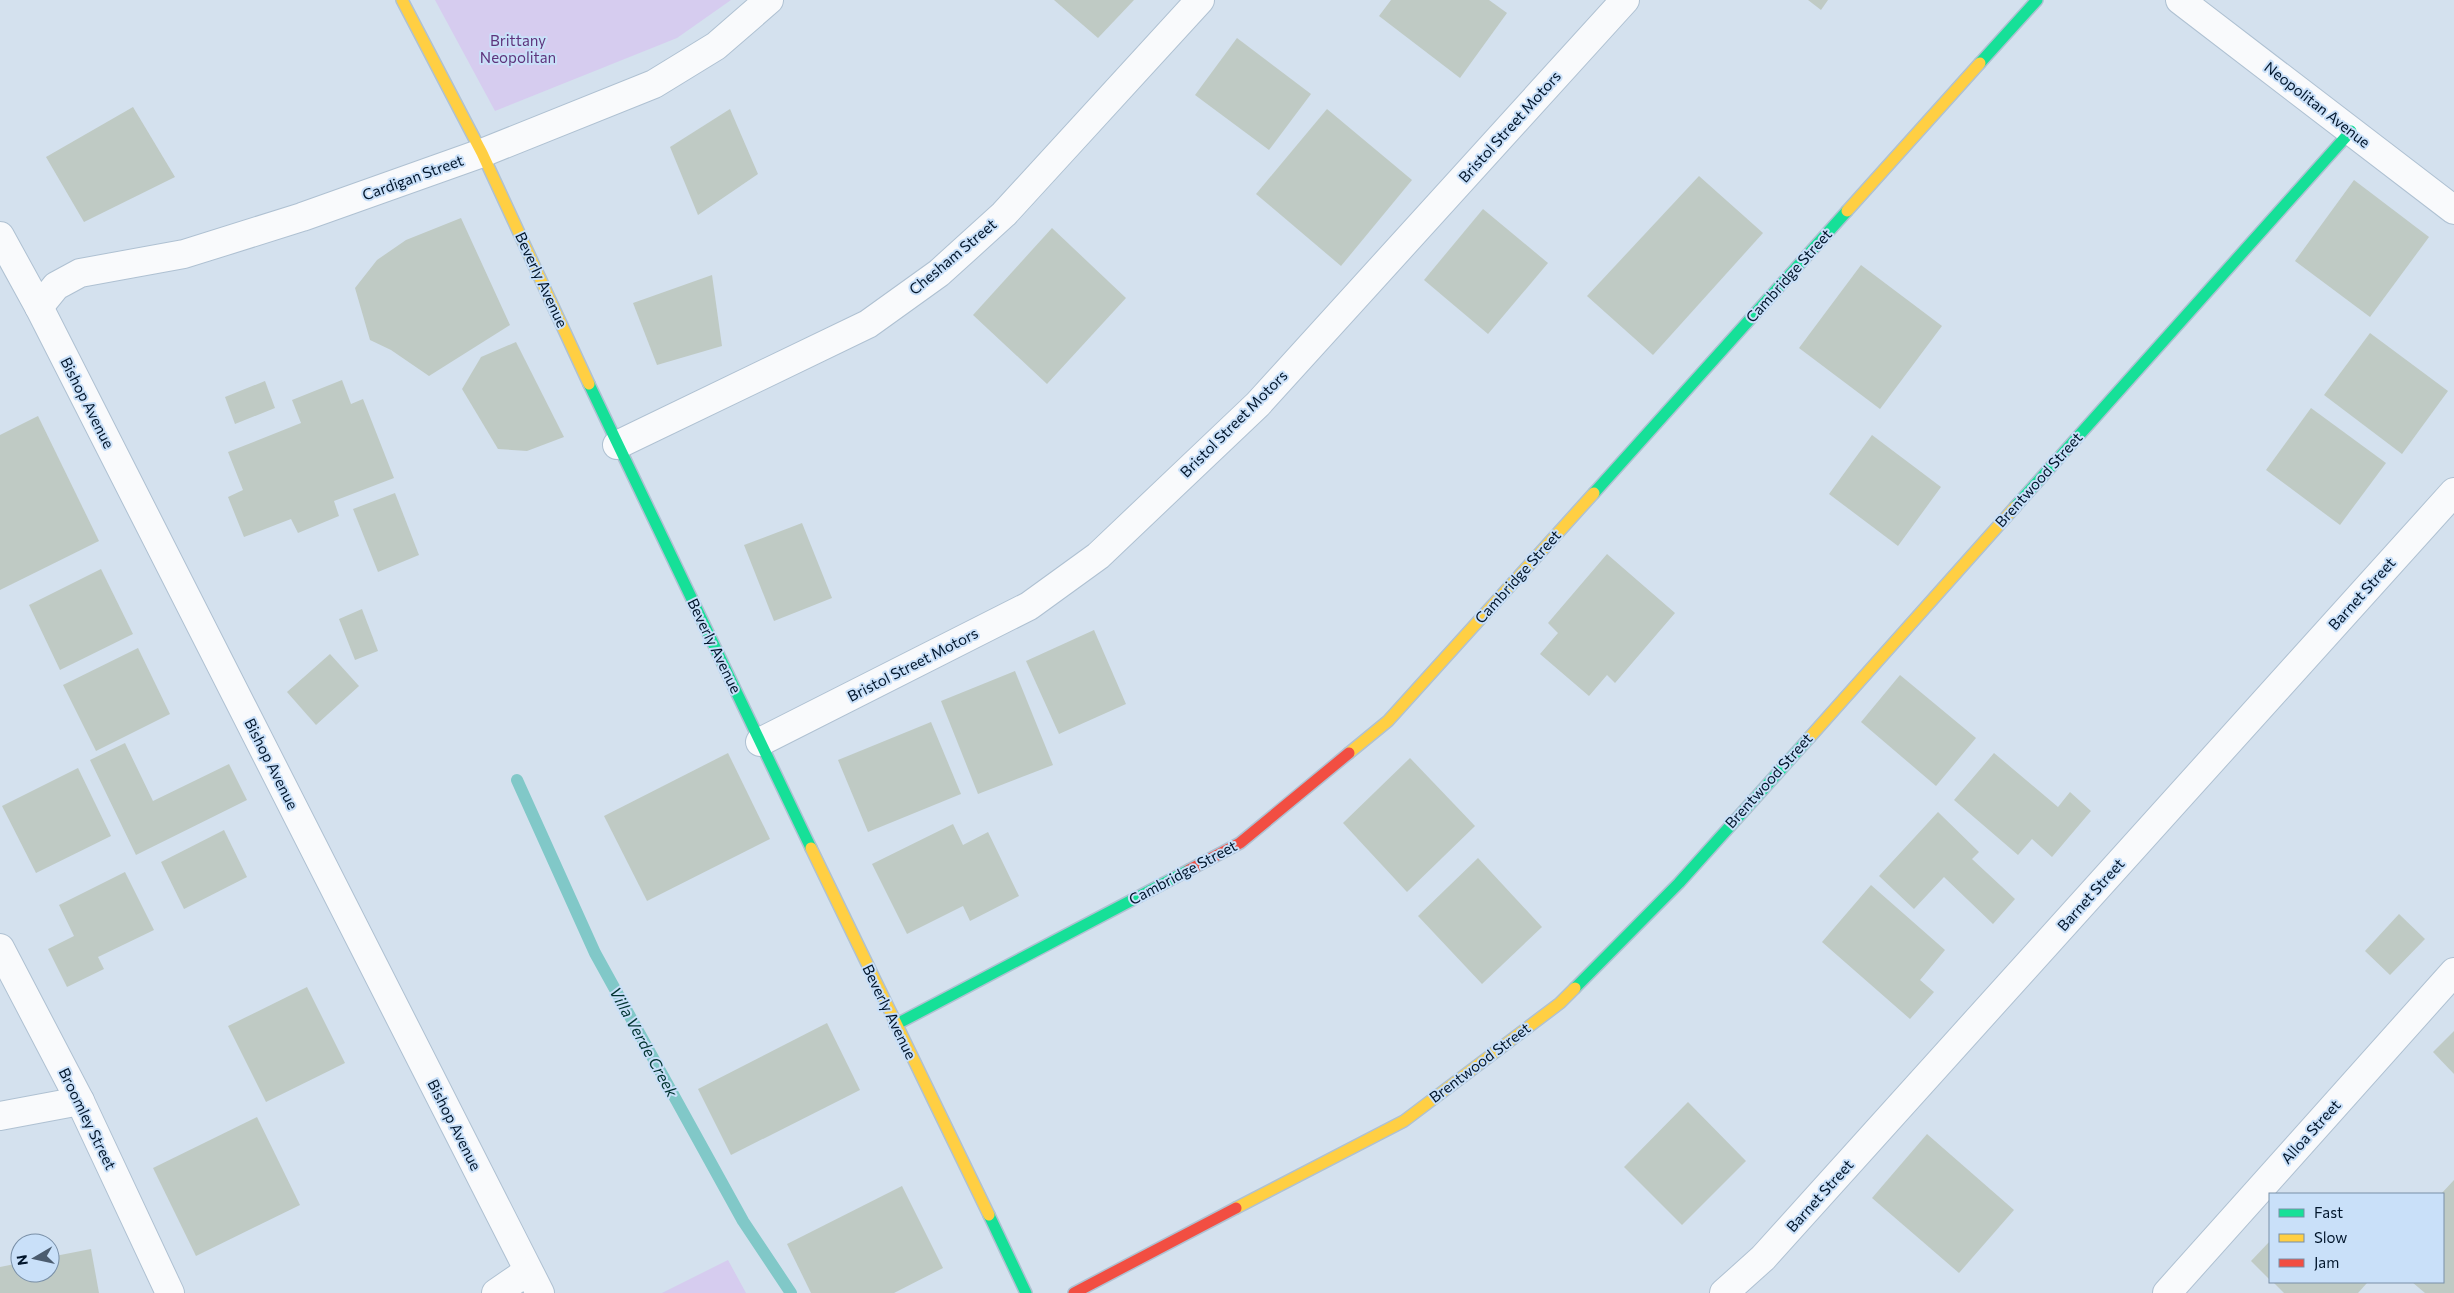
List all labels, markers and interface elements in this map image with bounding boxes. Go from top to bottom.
park label: Brittany Neopolitan [480,31,556,66]
street label: Neopolitan Avenue [2261,57,2374,151]
street label: Bristol Street Motors [1454,67,1564,186]
street label: Cardigan Street [360,150,466,204]
street label: Chesham Street [905,214,1000,298]
street label: Cambridge Street [1741,225,1835,326]
street label: Beverly Avenue [512,229,572,330]
street label: Bishop Avenue [57,354,119,451]
street label: Bristol Street Motors [1176,366,1291,481]
street label: Brentwood Street [1991,428,2086,531]
street label: Cambridge Street [1470,526,1564,627]
street label: Barnet Street [2324,553,2399,633]
street label: Beverly Avenue [684,595,746,696]
street label: Bristol Street Motors [844,623,981,705]
street label: Bishop Avenue [241,715,303,812]
street label: Brentwood Street [1721,729,1816,832]
street label: Cambridge Street [1125,836,1240,908]
street label: Barnet Street [2053,854,2128,934]
street label: Beverly Avenue [859,961,921,1062]
water label: Villa Verde Creek [606,984,683,1100]
street label: Brentwood Street [1425,1018,1533,1106]
street label: Broomley Street [55,1065,120,1172]
street label: Bishop Avenue [424,1076,486,1173]
street label: Alloa Street [2277,1096,2344,1167]
street label: Barnet Street [1782,1155,1857,1235]
legend [2269,1193,2444,1283]
text: Fast [2314,1203,2343,1221]
text: Slow [2314,1228,2347,1246]
north arrow [10,1233,60,1283]
text: Jam [2314,1253,2339,1271]
text: N [12,1254,31,1267]

